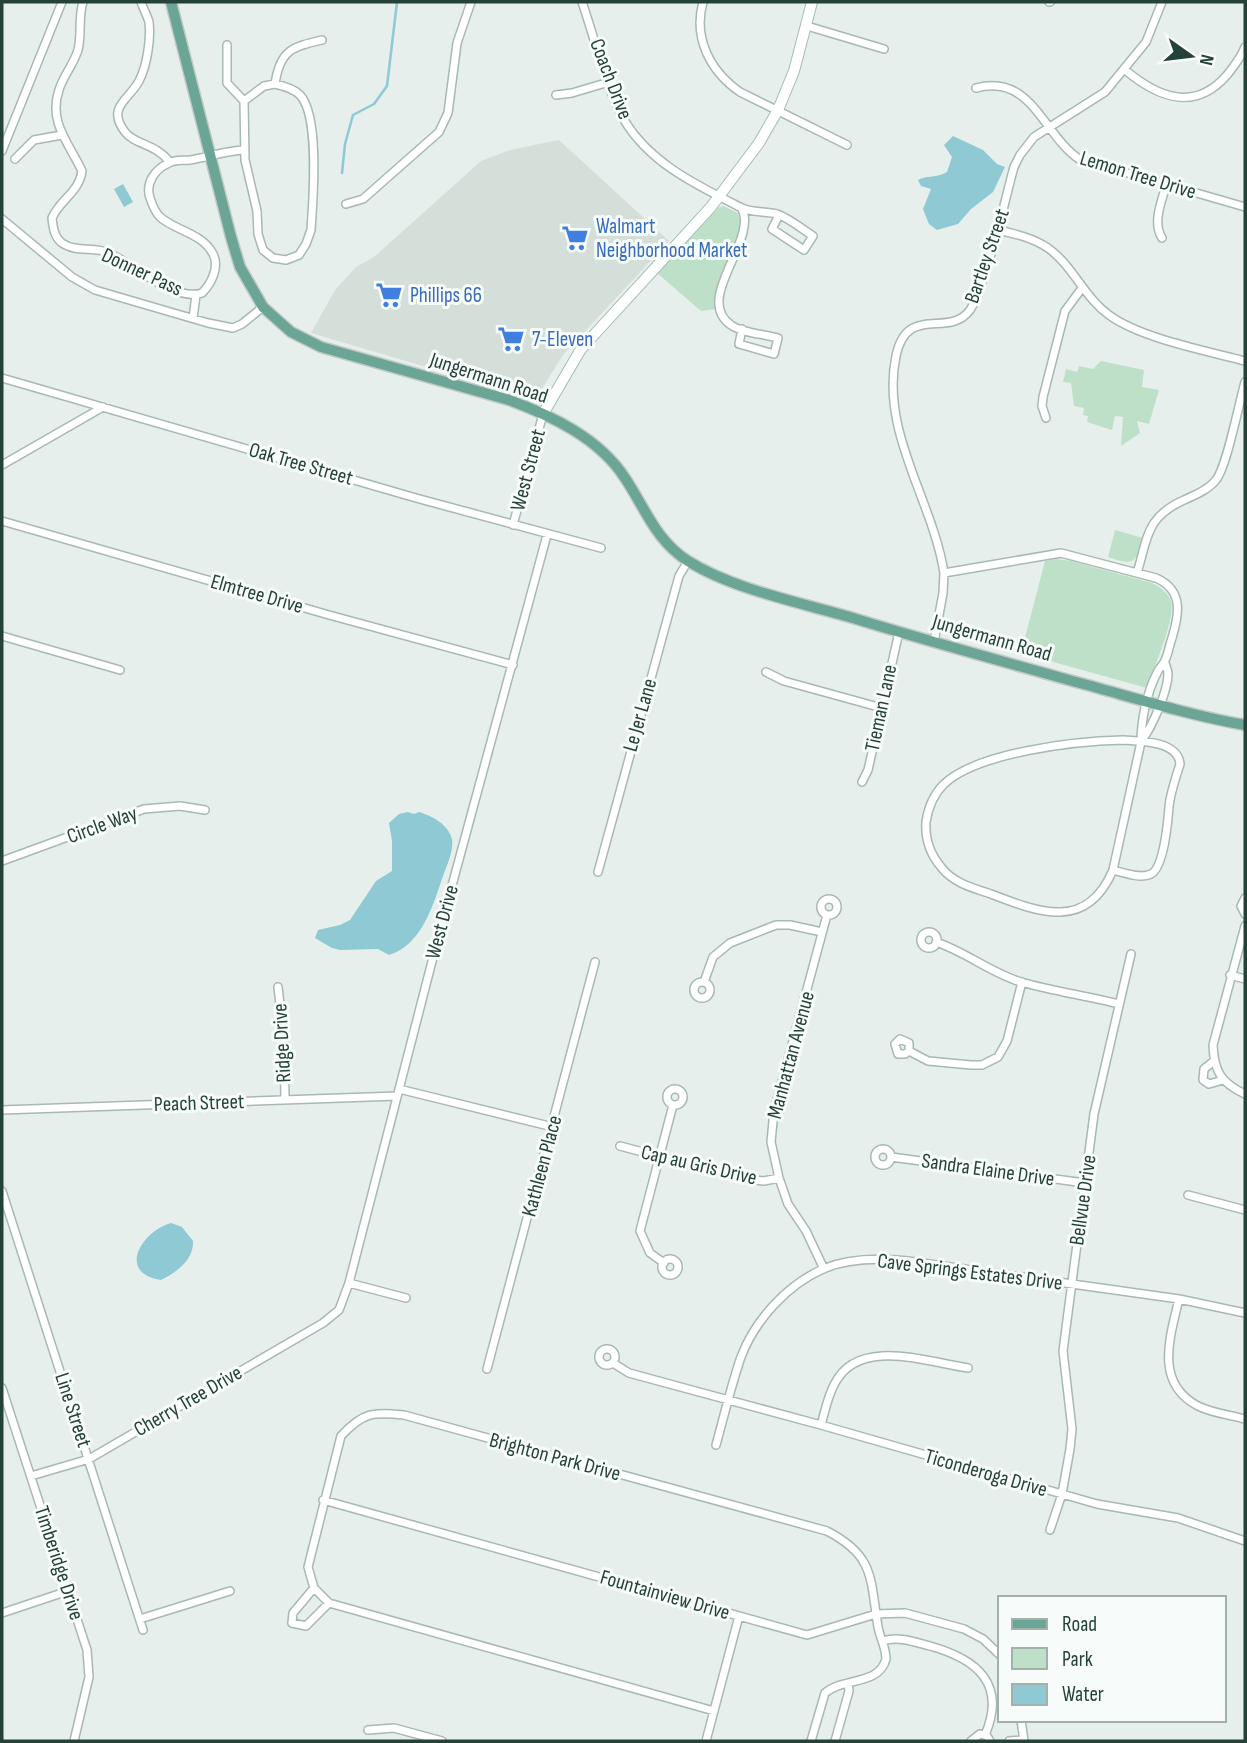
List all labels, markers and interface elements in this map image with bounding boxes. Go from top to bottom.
north arrow [1156,21,1226,91]
street label: Coach Drive [584,35,638,123]
text: N [1194,52,1218,67]
street label: Lemon Tree Drive [1077,145,1199,205]
street label: Bartley Street [959,206,1015,306]
place label: Walmart Neighborhood Market [596,214,747,263]
supermarket icon: Walmart Neighborhood Market [560,223,590,253]
street label: Donner Pass [98,242,186,302]
supermarket icon: Phillips 66 [374,280,404,310]
place label: Phillips 66 [410,283,482,308]
supermarket icon: 7-Eleven [496,324,526,354]
place label: 7-Eleven [532,327,593,352]
street label: Jungermann Road [426,347,551,409]
street label: West Street [505,427,551,513]
street label: Oak Tree Street [246,437,356,491]
street label: Elmtree Drive [208,569,306,619]
street label: Jungermann Road [929,609,1054,667]
street label: Tieman Lane [860,662,902,754]
street label: Le Jer Lane [618,676,662,754]
street label: Circle Way [63,801,141,849]
street label: West Drive [420,882,464,962]
street label: Manhattan Avenue [762,988,820,1122]
street label: Ridge Drive [267,1003,297,1083]
street label: Peach Street [153,1089,245,1117]
street label: Kathleen Place [517,1113,567,1219]
street label: Cap au Gris Drive [639,1140,759,1190]
street label: Sandra Elaine Drive [920,1148,1056,1192]
street label: Bellvue Drive [1064,1153,1102,1247]
street label: Cave Springs Estates Drive [876,1248,1064,1296]
street label: Cherry Tree Drive [129,1360,247,1442]
street label: Line Street [49,1370,97,1450]
street label: Brighton Park Drive [487,1427,623,1487]
street label: Ticonderoga Drive [922,1444,1050,1502]
street label: Timberidge Drive [29,1503,89,1623]
street label: Fountainview Drive [597,1565,733,1625]
legend [998,1596,1226,1722]
text: Road [1062,1612,1097,1637]
text: Park [1062,1647,1093,1672]
text: Water [1062,1682,1104,1707]

